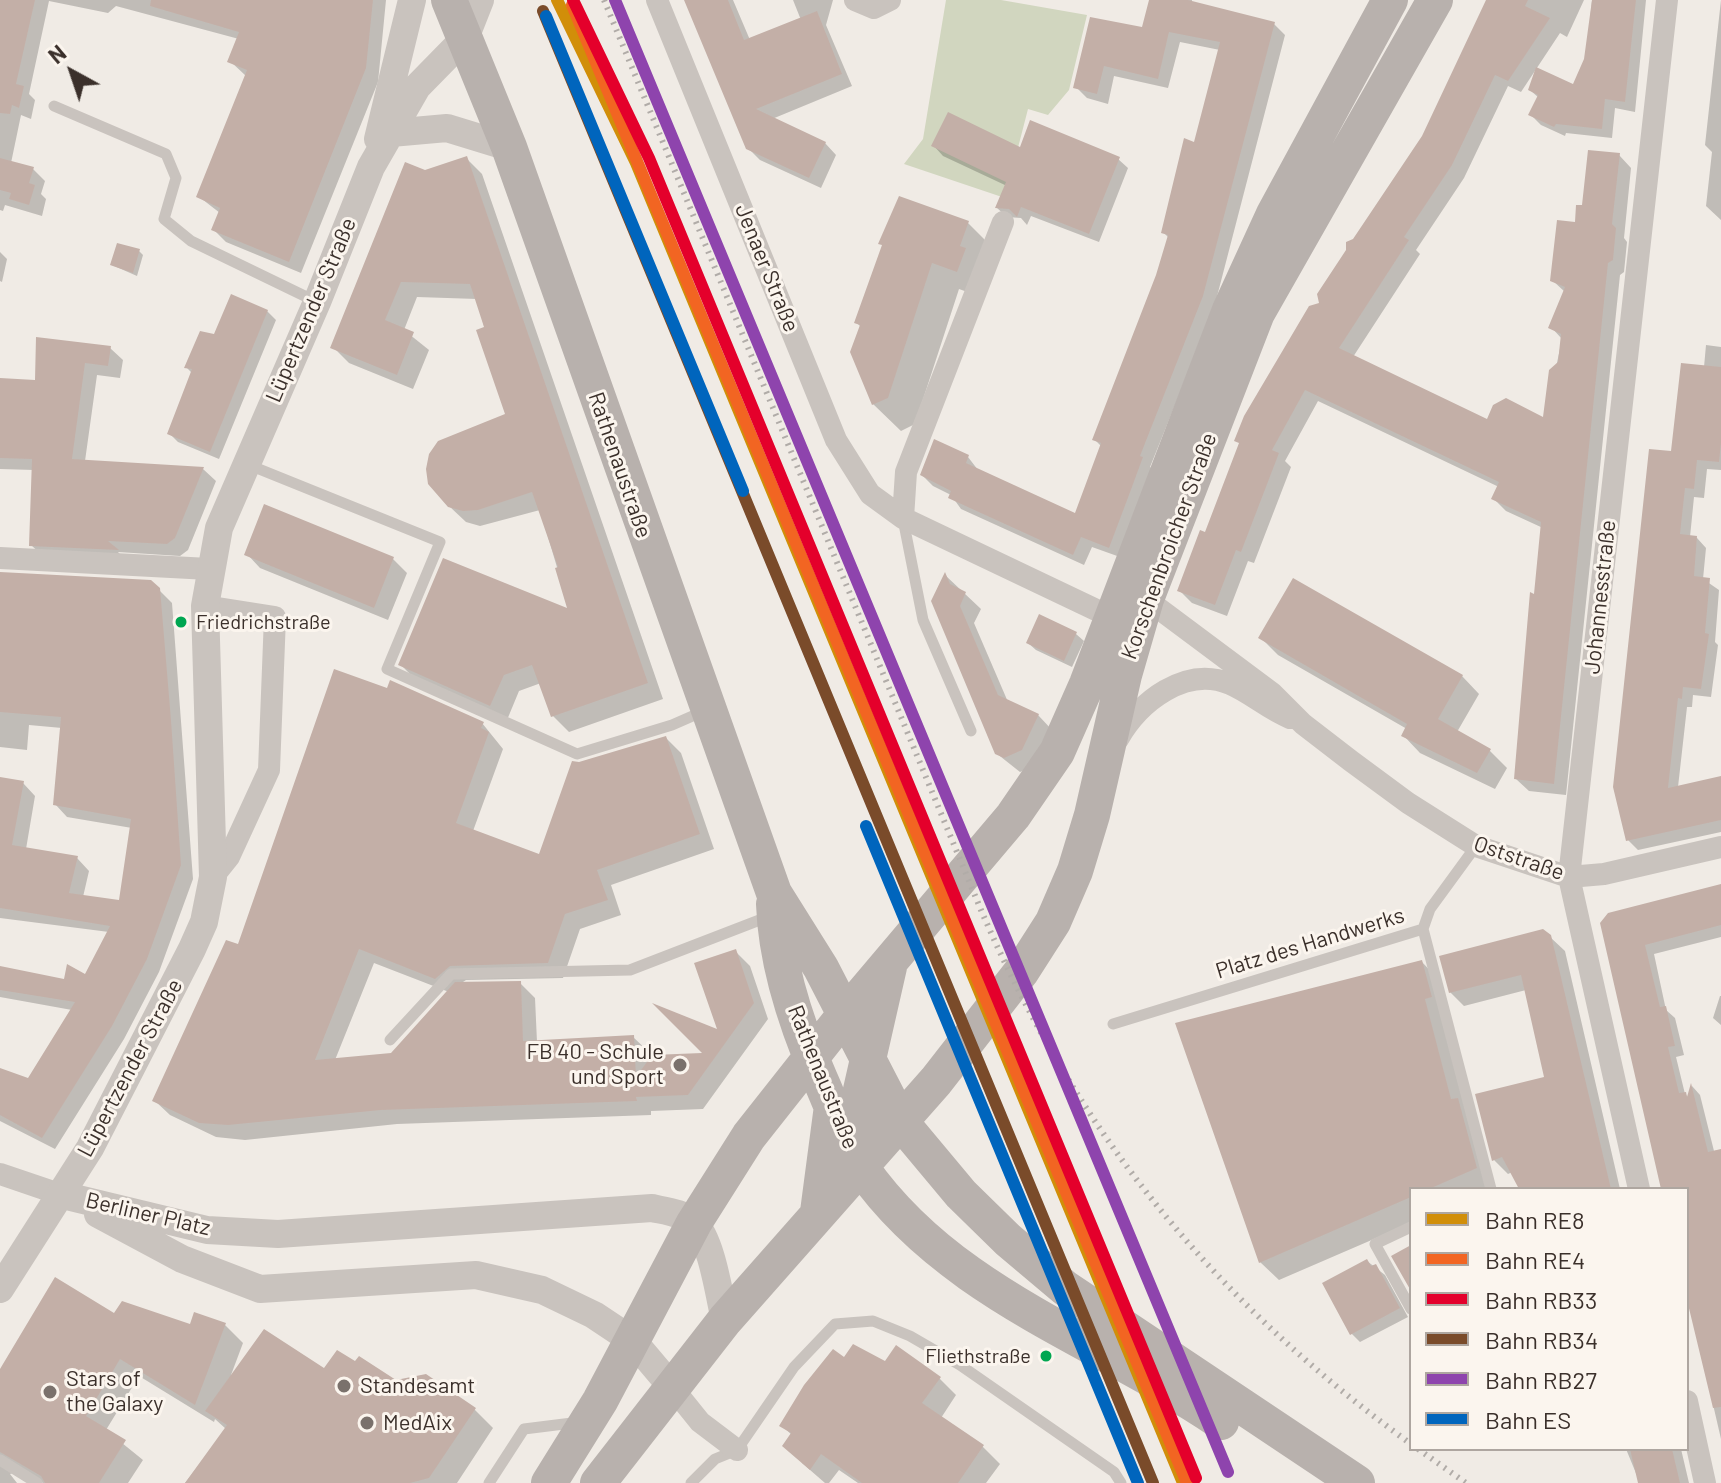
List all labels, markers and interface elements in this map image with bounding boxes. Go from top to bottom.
north arrow [32,32,112,112]
text: N [43,39,71,68]
street label: Jenaer Straße [729,200,805,336]
street label: Lüpertzender Straße [260,214,362,406]
street label: Rathenaustraße [583,389,657,541]
street label: Korschenbroicher Straße [1116,429,1222,663]
street label: Johannesstraße [1579,519,1621,675]
place label: Friedrichstraße [196,610,331,634]
marker: Friedrichstraße [173,614,189,630]
street label: Oststraße [1470,830,1568,886]
street label: Platz des Handwerks [1212,902,1408,984]
street label: Lüpertzender Straße [72,974,188,1162]
street label: Rathenaustraße [782,1001,864,1153]
place label: FB 40 - Schule und Sport [527,1039,664,1090]
marker: FB 40 - Schule und Sport [671,1056,689,1074]
street label: Berliner Platz [83,1187,213,1241]
legend [1409,1187,1689,1451]
text: Bahn RE8 [1485,1205,1585,1234]
text: Bahn RE4 [1485,1245,1585,1274]
text: Bahn RB33 [1485,1285,1597,1314]
text: Bahn RB34 [1485,1325,1598,1354]
place label: Fliethstraße [925,1344,1031,1368]
marker: Fliethstraße [1038,1348,1054,1364]
text: Bahn RB27 [1485,1365,1597,1394]
place label: Stars of the Galaxy [66,1366,163,1418]
place label: Standesamt [360,1373,475,1399]
marker: Standesamt [335,1377,353,1395]
marker: Stars of the Galaxy [41,1383,59,1401]
text: Bahn ES [1485,1405,1571,1434]
place label: MedAix [383,1410,452,1436]
marker: MedAix [358,1414,376,1432]

